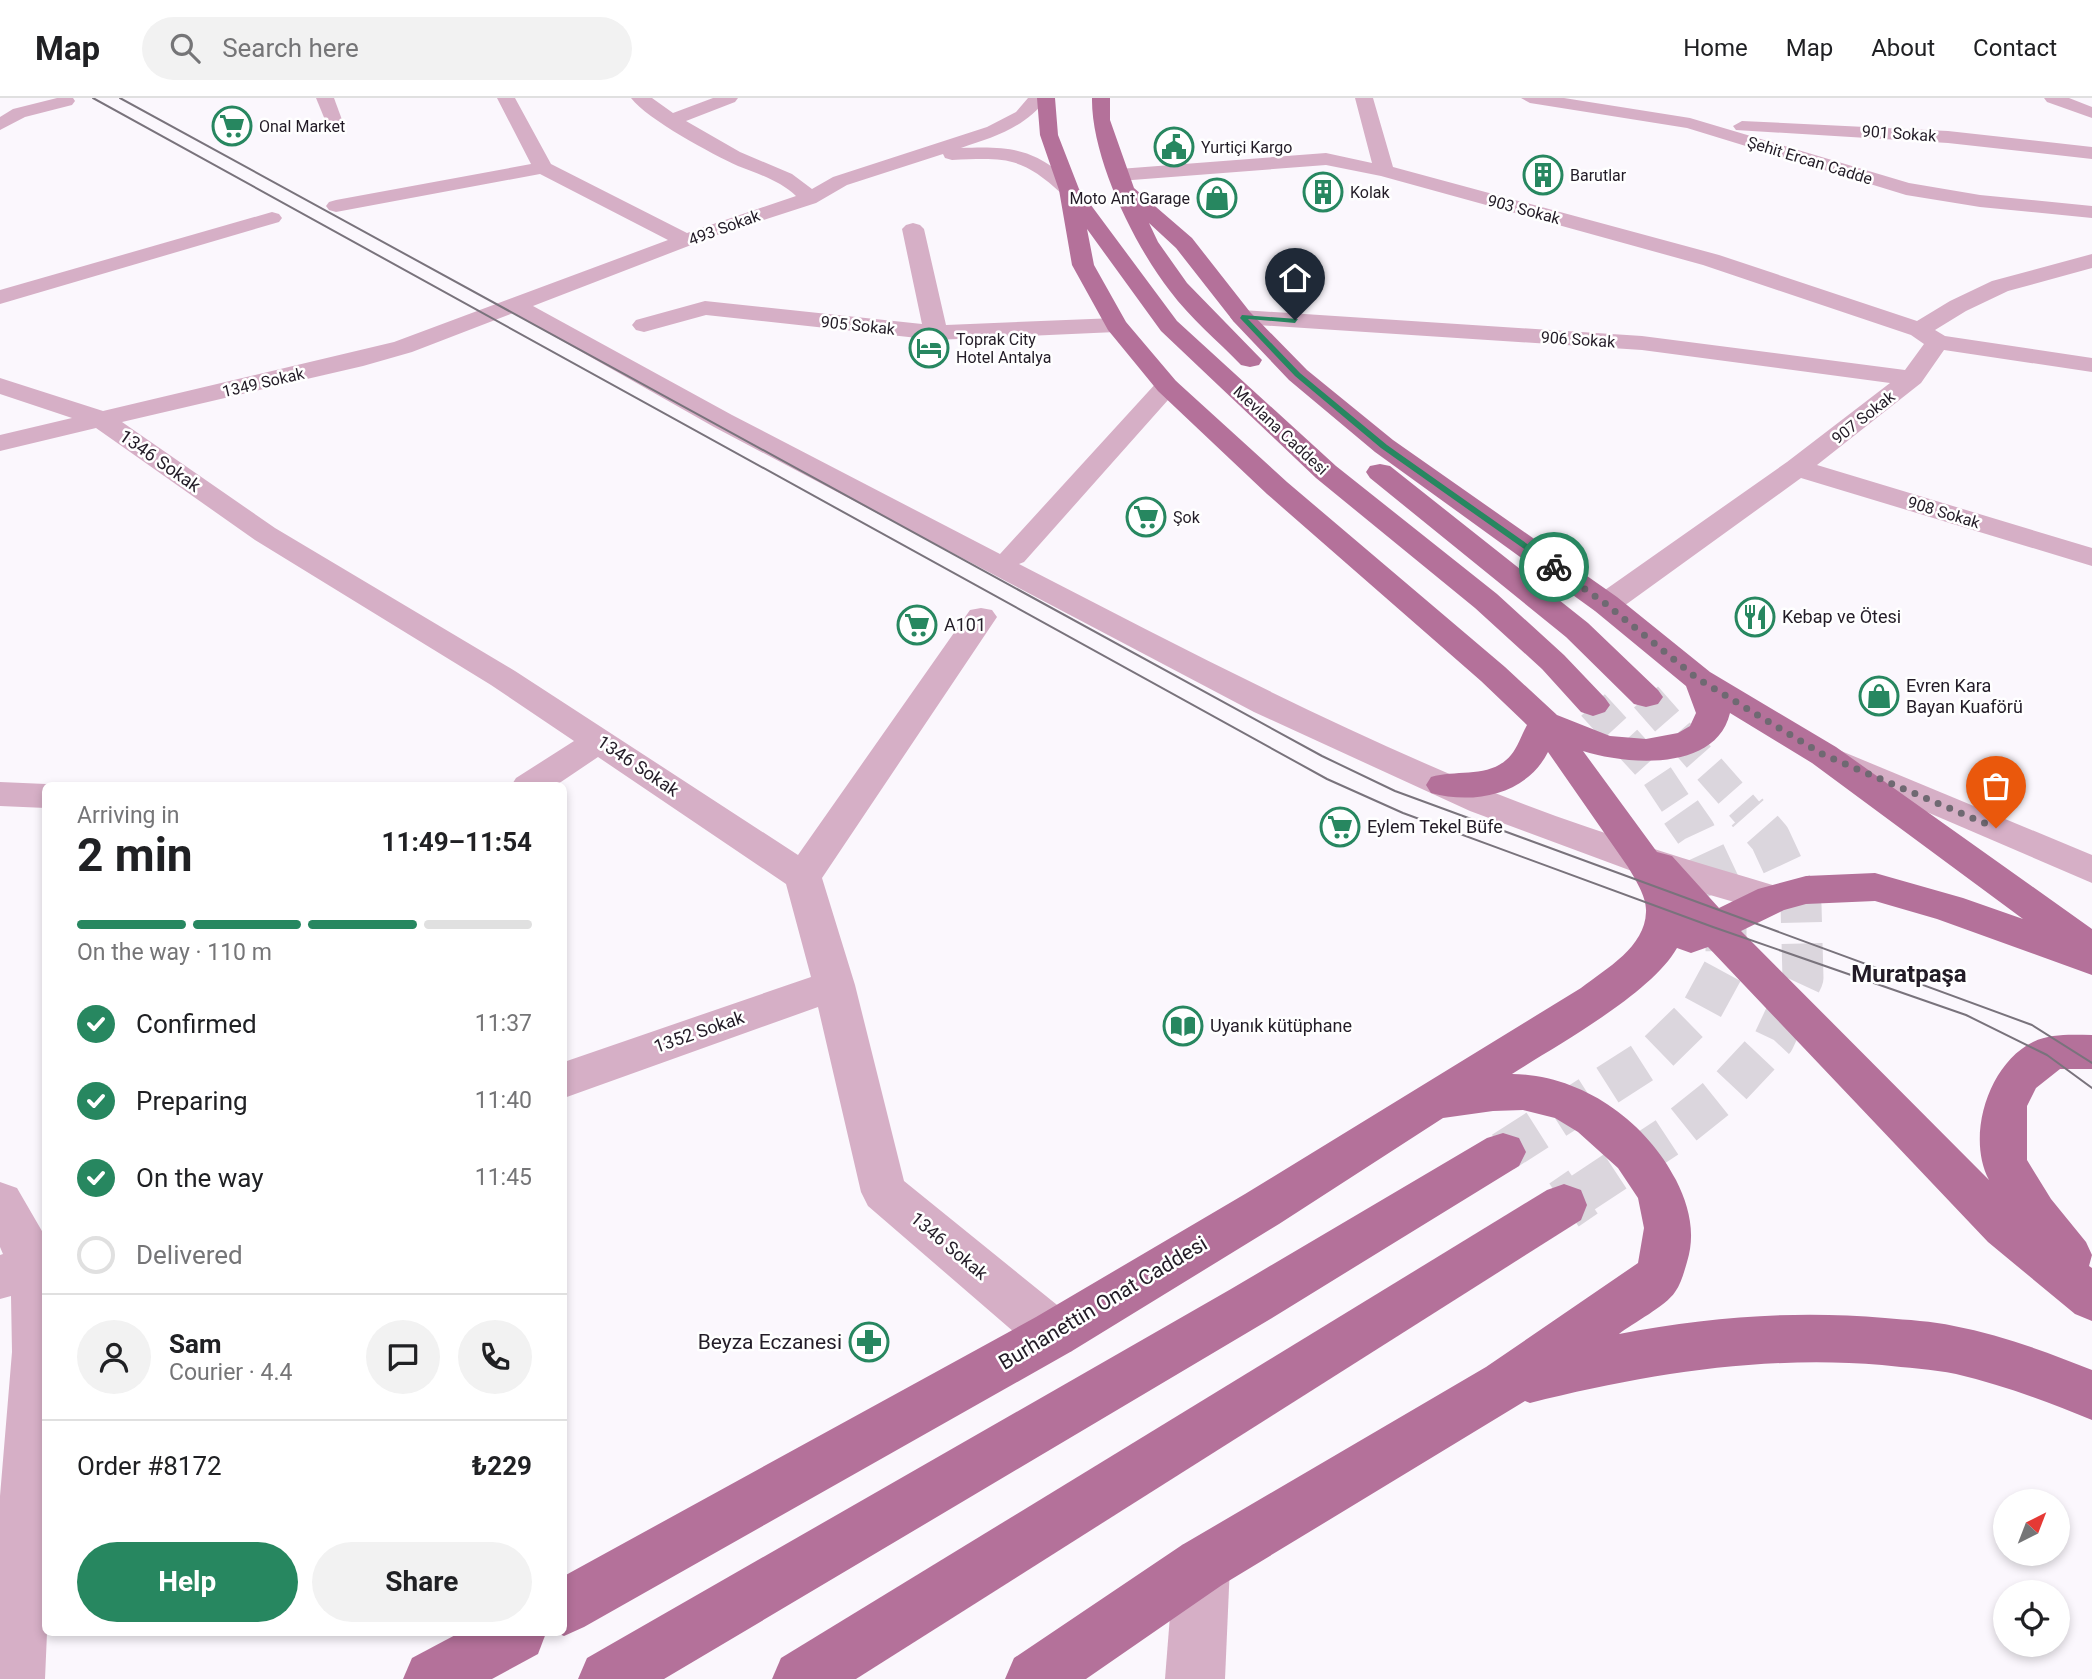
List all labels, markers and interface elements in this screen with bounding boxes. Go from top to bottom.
search box [142,17,632,80]
text: Map [35,29,100,68]
icon: search [166,29,204,67]
text: Search here [222,33,359,63]
text: Home [1683,34,1748,62]
text: Map [1786,34,1833,62]
text: About [1871,34,1935,62]
text: Contact [1973,34,2057,62]
supermarket icon: Onal Market [211,105,253,147]
place label: Onal Market [259,117,345,136]
street label: 901 Sokak [1861,121,1938,146]
public building icon: Yurtiçi Kargo [1153,126,1195,168]
street label: Şehit Ercan Cadde [1745,132,1875,189]
place label: Yurtiçi Kargo [1201,138,1292,157]
building icon: Barutlar [1522,154,1564,196]
place label: Barutlar [1570,166,1627,185]
building icon: Kolak [1302,171,1344,213]
shop icon: Moto Ant Garage [1196,177,1238,219]
place label: Kolak [1350,183,1391,202]
place label: Moto Ant Garage [1069,189,1190,208]
street label: 903 Sokak [1485,191,1563,229]
street label: 493 Sokak [686,206,763,249]
pin [1265,248,1325,320]
icon: home [1276,259,1314,297]
street label: 905 Sokak [820,312,897,339]
hotel icon: Toprak City Hotel Antalya [908,327,950,369]
street label: 906 Sokak [1540,327,1617,352]
place label: Toprak City Hotel Antalya [956,330,1051,367]
street label: 1349 Sokak [220,364,307,401]
street label: Mevlana Caddesi [1230,382,1332,479]
street label: 907 Sokak [1828,386,1899,448]
street label: 1346 Sokak [116,425,205,497]
street label: 908 Sokak [1905,493,1983,533]
supermarket icon: Şok [1125,496,1167,538]
place label: Şok [1173,508,1201,527]
courier [1519,532,1589,602]
icon: bike [1535,548,1573,586]
restaurant icon: Kebap ve Ötesi [1734,596,1776,638]
supermarket icon: A101 [896,604,938,646]
place label: Kebap ve Ötesi [1782,606,1901,627]
place label: A101 [944,614,986,635]
shop icon: Evren Kara Bayan Kuaförü [1858,675,1900,717]
place label: Evren Kara Bayan Kuaförü [1906,675,2023,717]
street label: 1346 Sokak [593,731,684,801]
pin [1966,756,2026,828]
icon: bag [1977,767,2015,805]
text: Arriving in [77,802,180,829]
supermarket icon: Eylem Tekel Büfe [1319,806,1361,848]
place label: Eylem Tekel Büfe [1367,816,1503,837]
text: 11:49–11:54 [382,827,532,857]
text: 2 min [77,828,193,882]
text: On the way · 110 m [77,939,272,966]
district label: Muratpaşa [1851,960,1967,988]
icon: check [77,1005,115,1043]
library icon: Uyanık kütüphane [1162,1005,1204,1047]
street label: 1352 Sokak [651,1006,747,1057]
text: Confirmed [136,1009,257,1039]
text: 11:37 [475,1010,532,1037]
place label: Uyanık kütüphane [1210,1015,1352,1036]
icon: check [77,1082,115,1120]
text: Preparing [136,1086,248,1116]
text: 11:40 [475,1087,532,1114]
icon: check [77,1159,115,1197]
text: On the way [136,1163,264,1193]
text: 11:45 [475,1164,532,1191]
street label: 1346 Sokak [907,1207,993,1284]
street label: Burhanettin Onat Caddesi [995,1231,1211,1375]
text: Delivered [136,1240,243,1270]
button: person [77,1320,151,1394]
button: chat [366,1320,440,1394]
button: phone [458,1320,532,1394]
pharmacy icon: Beyza Eczanesi [848,1321,890,1363]
text: Sam [169,1329,221,1359]
place label: Beyza Eczanesi [698,1330,842,1354]
text: Courier · 4.4 [169,1359,292,1386]
text: Order #8172 [77,1451,222,1481]
text: ₺229 [472,1451,532,1481]
north arrow [1993,1489,2070,1566]
map controls [1993,1489,2070,1657]
button: Help [77,1542,298,1622]
button: Share [312,1542,532,1622]
button: locate [1993,1580,2070,1657]

